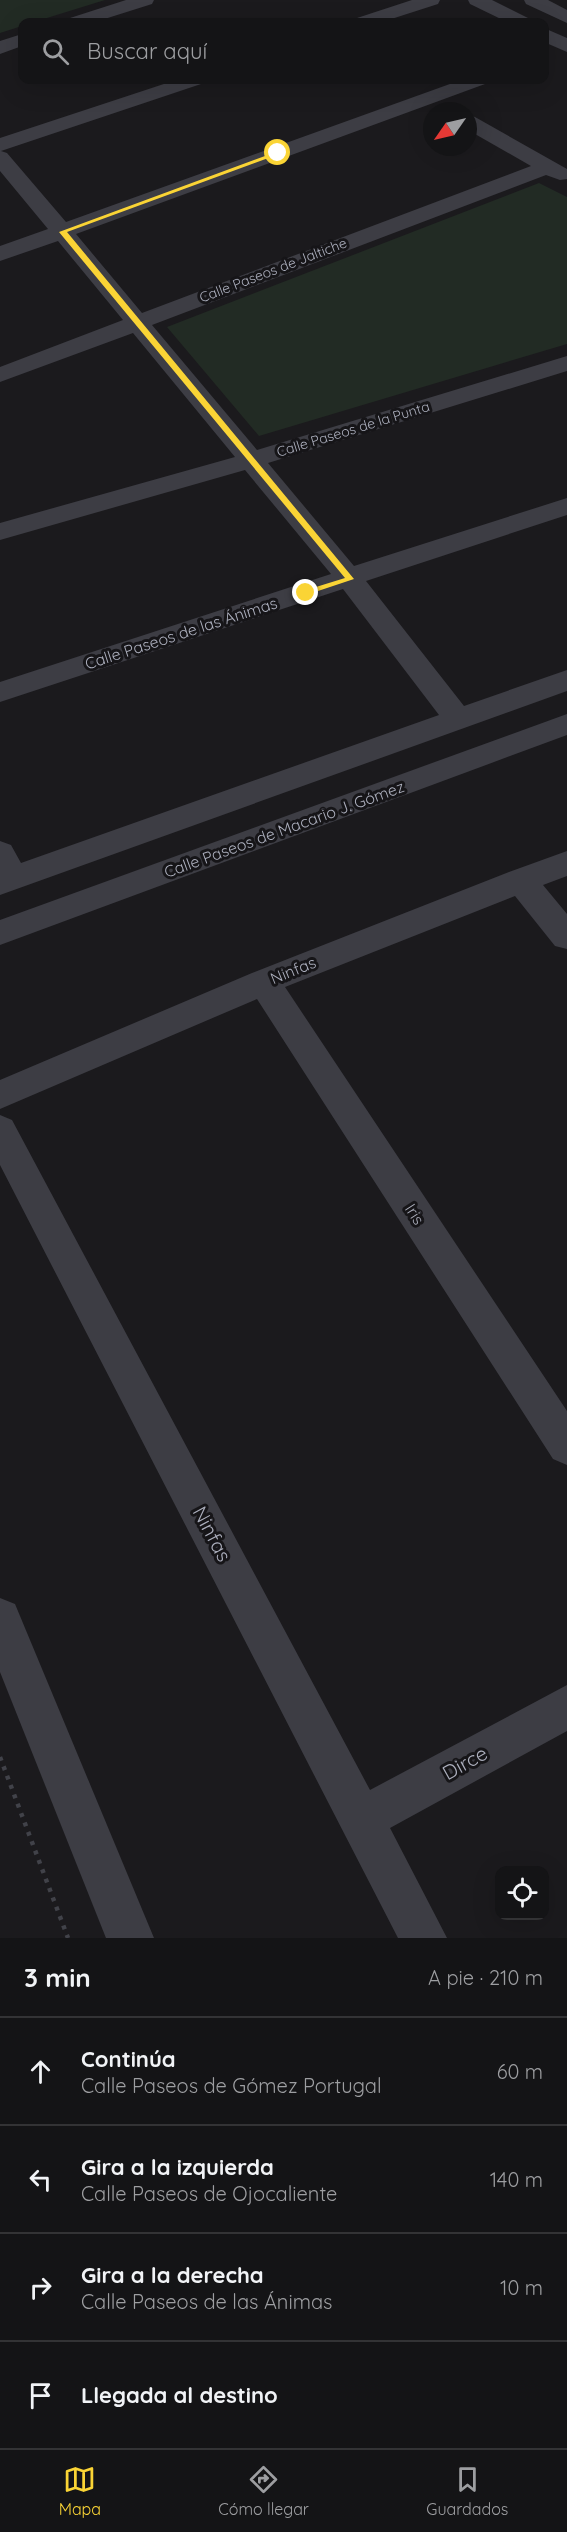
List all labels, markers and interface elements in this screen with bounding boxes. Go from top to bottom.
search box [18,18,549,84]
icon: search [39,35,72,68]
text: Buscar aquí [87,37,207,65]
north arrow [423,102,477,156]
route start [264,139,290,165]
street label: Calle Paseos de Jaltiche [197,234,349,306]
street label: Calle Paseos de la Punta [274,397,432,461]
route end [292,579,318,605]
street label: Calle Paseos de las Ánimas [82,592,280,674]
street label: Calle Paseos de Macario J. Gómez [161,776,407,882]
street label: Ninfas [267,952,319,988]
street label: Iris [401,1200,429,1228]
street label: Ninfas [188,1502,237,1566]
street label: Dirce [438,1740,492,1785]
map controls [495,1866,549,1920]
button: locate [495,1866,549,1920]
text: 3 min [24,1961,91,1994]
text: A pie · 210 m [428,1965,543,1990]
text: Continúa [81,2045,176,2073]
icon: ahead [24,2055,57,2088]
text: 60 m [497,2059,543,2084]
text: Calle Paseos de Gómez Portugal [81,2073,381,2098]
text: Gira a la izquierda [81,2153,274,2181]
icon: left [24,2163,57,2196]
text: 140 m [490,2167,543,2192]
text: Calle Paseos de Ojocaliente [81,2181,337,2206]
text: Gira a la derecha [81,2261,264,2289]
icon: right [24,2271,57,2304]
text: 10 m [500,2275,543,2300]
text: Calle Paseos de las Ánimas [81,2289,332,2314]
icon: arrive [24,2379,57,2412]
text: Llegada al destino [81,2381,278,2409]
tab: Mapa [59,2463,101,2519]
tab: Cómo llegar [218,2463,309,2519]
tab: Guardados [426,2463,508,2519]

